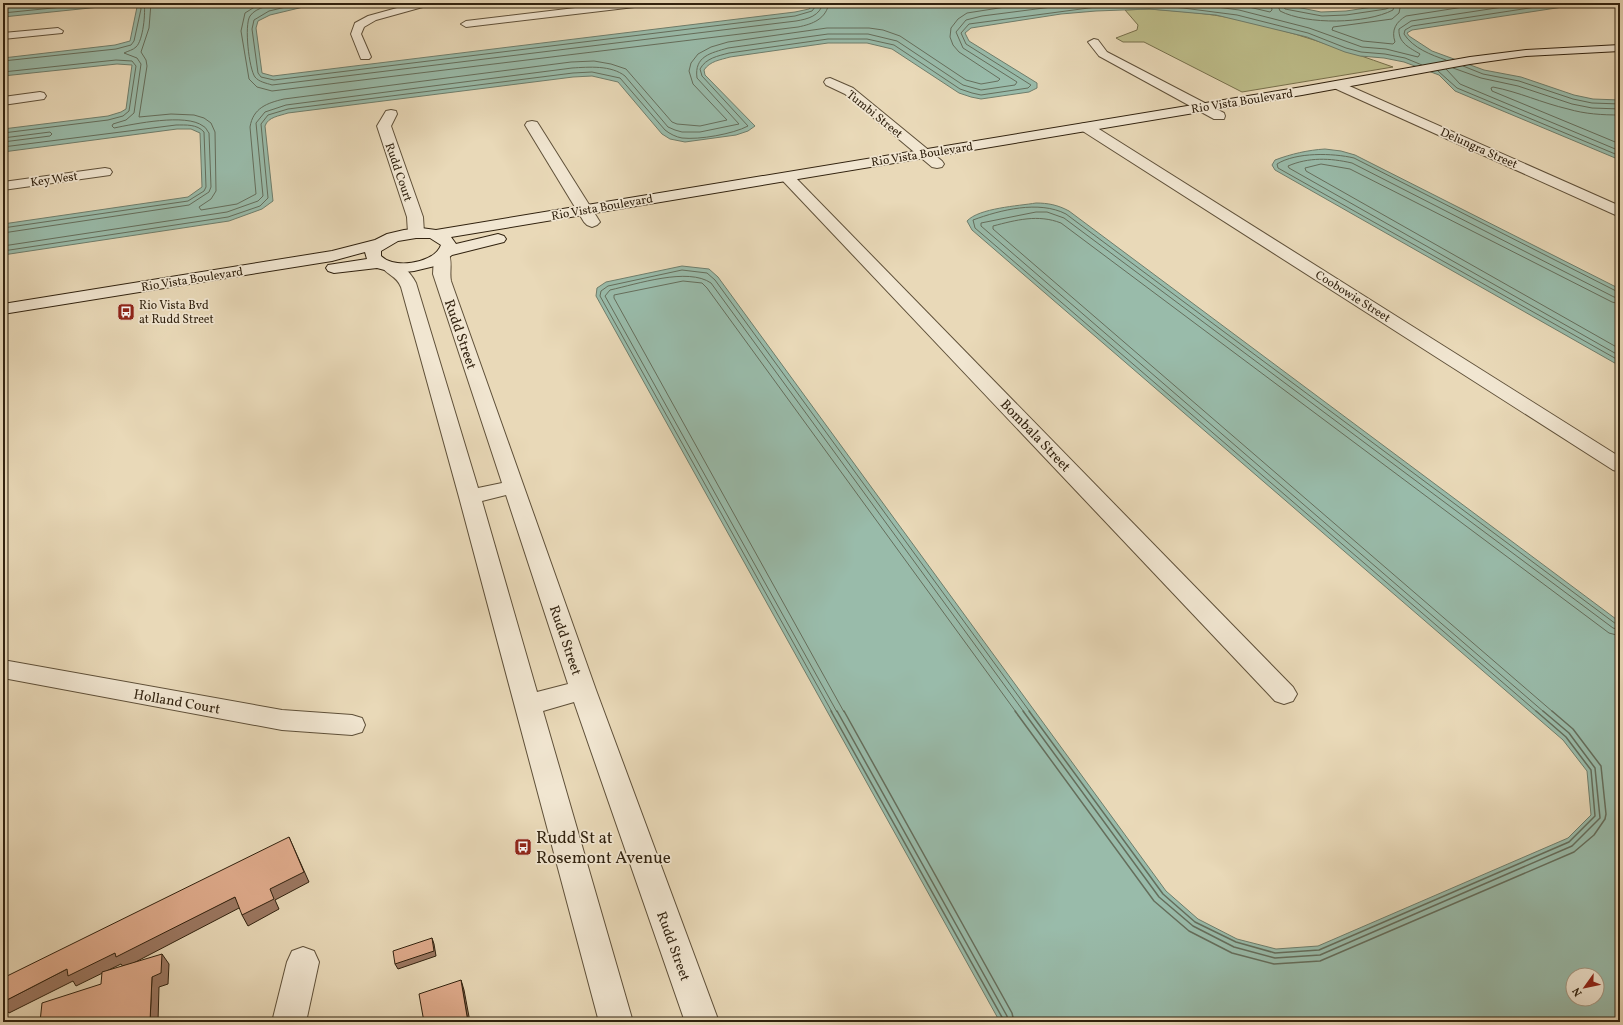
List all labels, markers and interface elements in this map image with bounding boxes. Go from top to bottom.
street label: Rio Vista Boulevard [1190,86,1295,118]
street label: Tumbi Street [843,87,906,142]
street label: Delungra Street [1437,125,1520,173]
street label: Rio Vista Boulevard [870,139,975,171]
street label: Rudd Court [381,141,416,204]
street label: Key West [29,169,79,191]
street label: Rio Vista Boulevard [550,191,655,225]
street label: Rio Vista Boulevard [140,264,245,296]
street label: Coobowie Street [1312,267,1393,326]
street label: Rudd Street [439,297,480,372]
place label: Rio Vista Bvd at Rudd Street [139,298,214,328]
bus stop icon: Rio Vista Bvd at Rudd Street [116,302,136,322]
street label: Bombala Street [995,396,1074,476]
street label: Rudd Street [544,603,585,678]
street label: Holland Court [132,686,222,719]
place label: Rudd St at Rosemont Avenue [536,827,671,870]
bus stop icon: Rudd St at Rosemont Avenue [513,837,533,857]
street label: Rudd Street [651,909,694,984]
north arrow [1565,967,1605,1007]
text: N [1569,984,1586,999]

